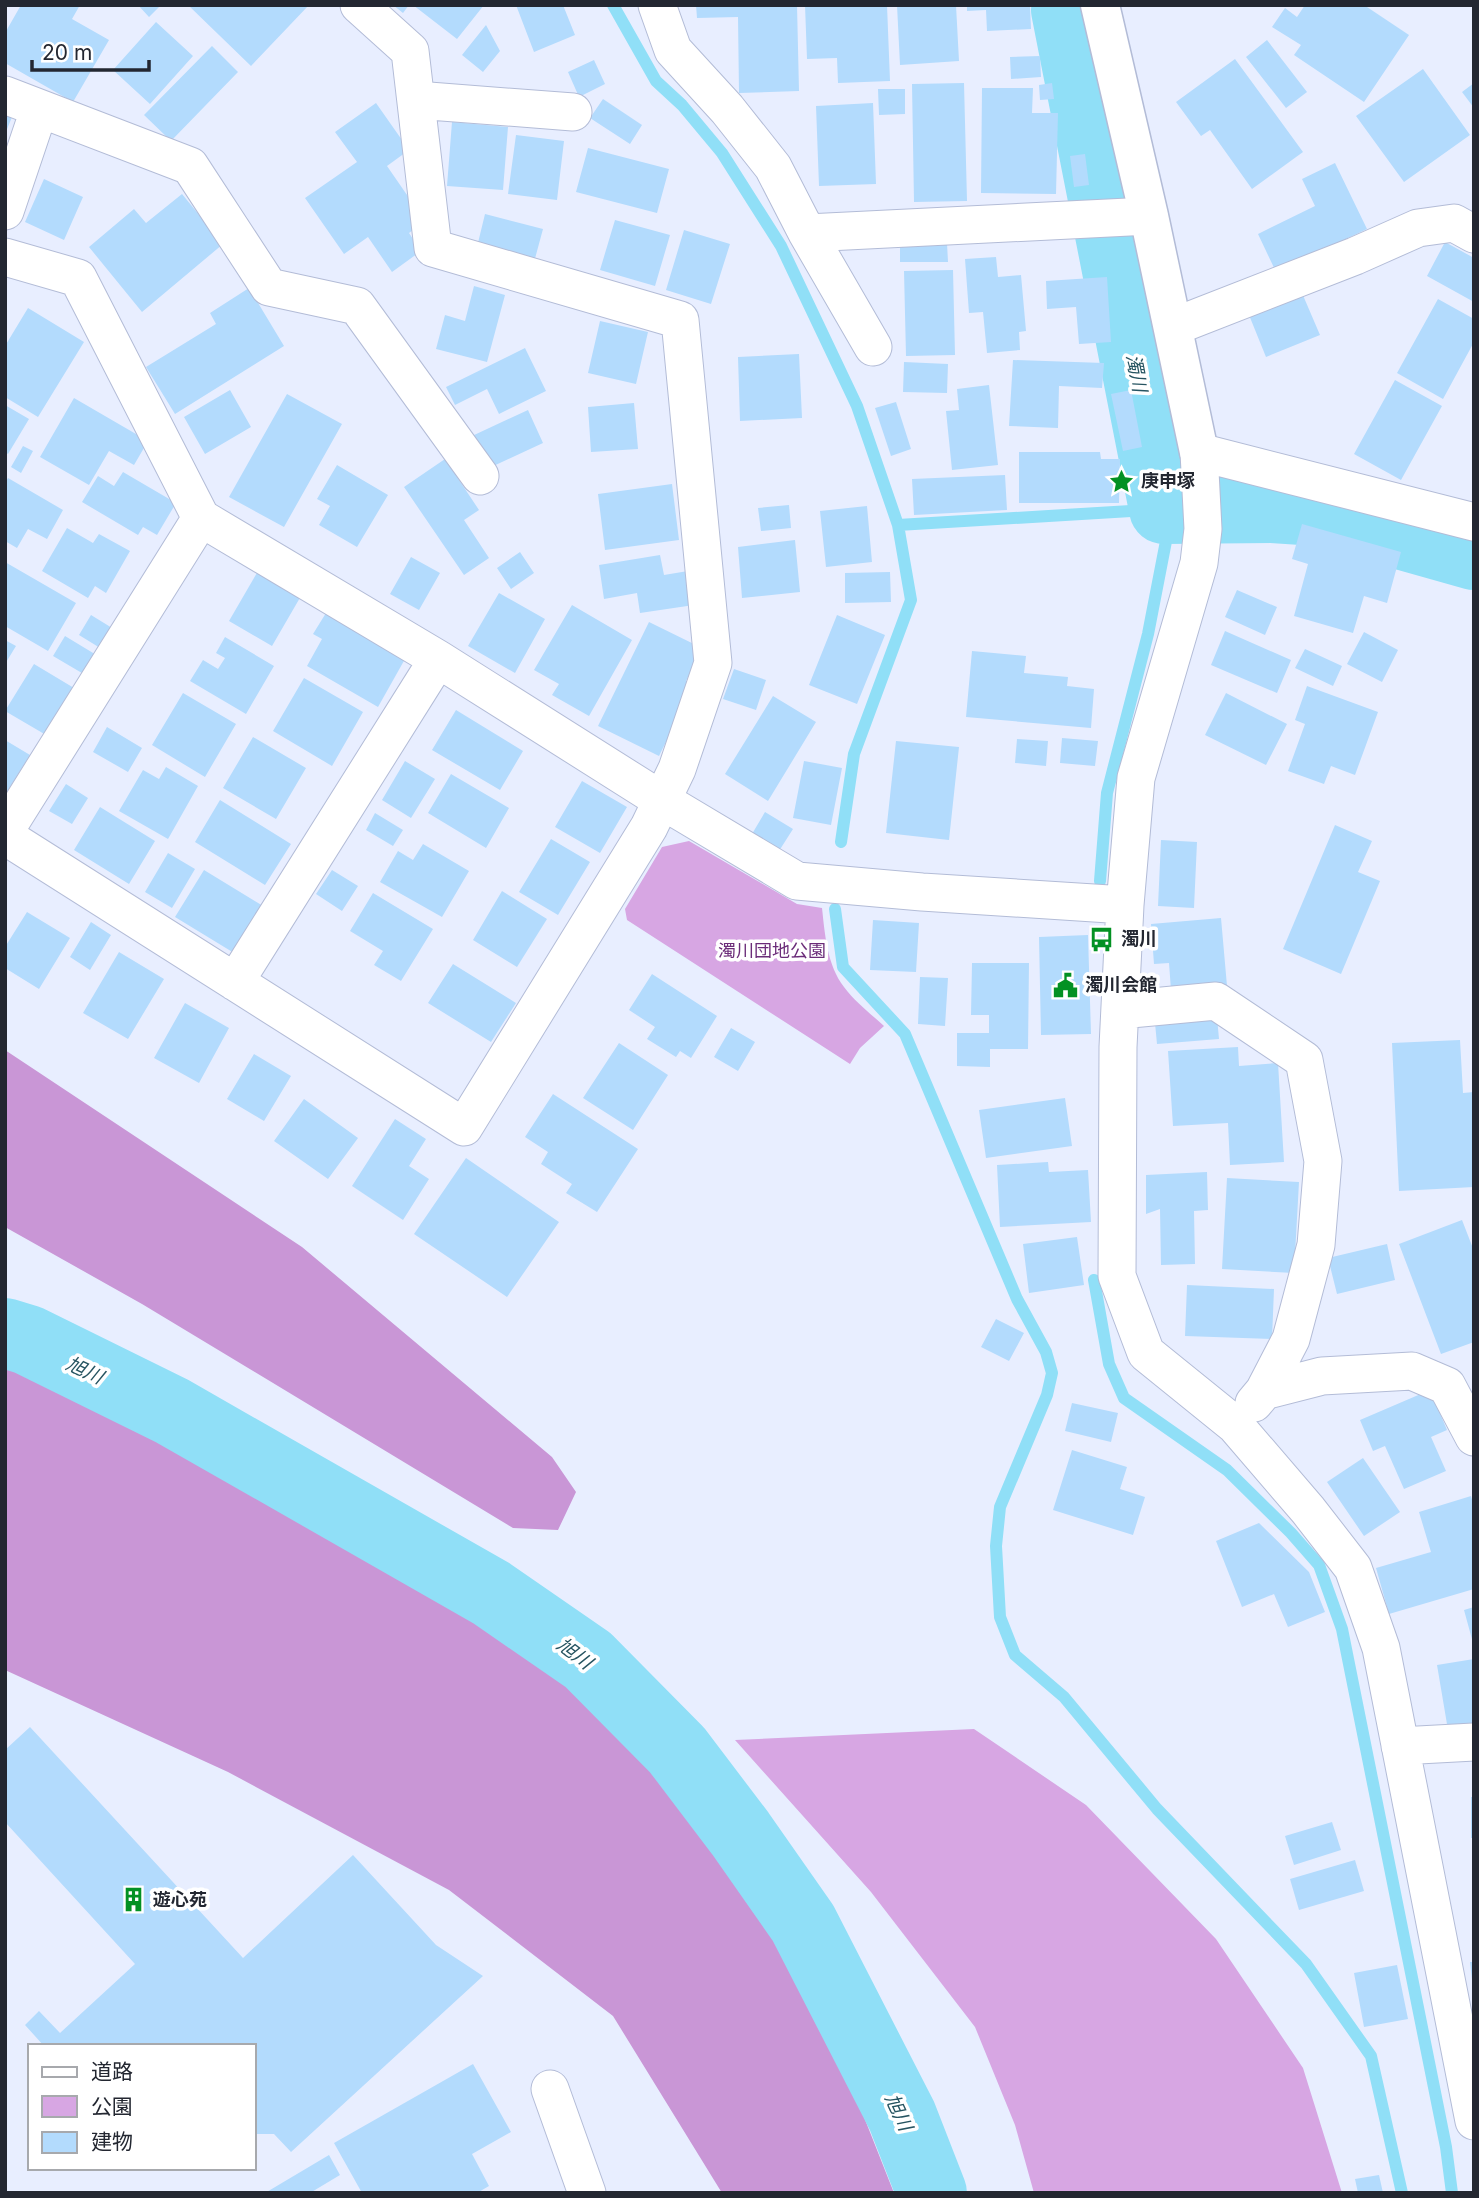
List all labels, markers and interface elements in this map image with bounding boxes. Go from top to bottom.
scale bar [32,28,149,72]
text: 20 m [42,40,92,65]
water label: 濁川 [1122,352,1152,396]
place icon: 庚申塚 [1107,467,1135,495]
place label: 庚申塚 [1141,470,1195,491]
bus stop icon: 濁川 [1087,925,1115,953]
place label: 濁川 [1121,928,1157,949]
park label: 濁川団地公園 [718,940,826,961]
public building icon: 濁川会館 [1051,971,1079,999]
place label: 濁川会館 [1085,974,1157,995]
water label: 旭川 [63,1352,109,1390]
water label: 旭川 [553,1633,598,1675]
building icon: 遊心苑 [119,1886,147,1914]
place label: 遊心苑 [153,1889,207,1910]
legend [28,2044,256,2170]
text: 道路 [91,2059,133,2084]
water label: 旭川 [880,2090,918,2136]
text: 公園 [91,2094,133,2119]
text: 建物 [91,2129,133,2154]

